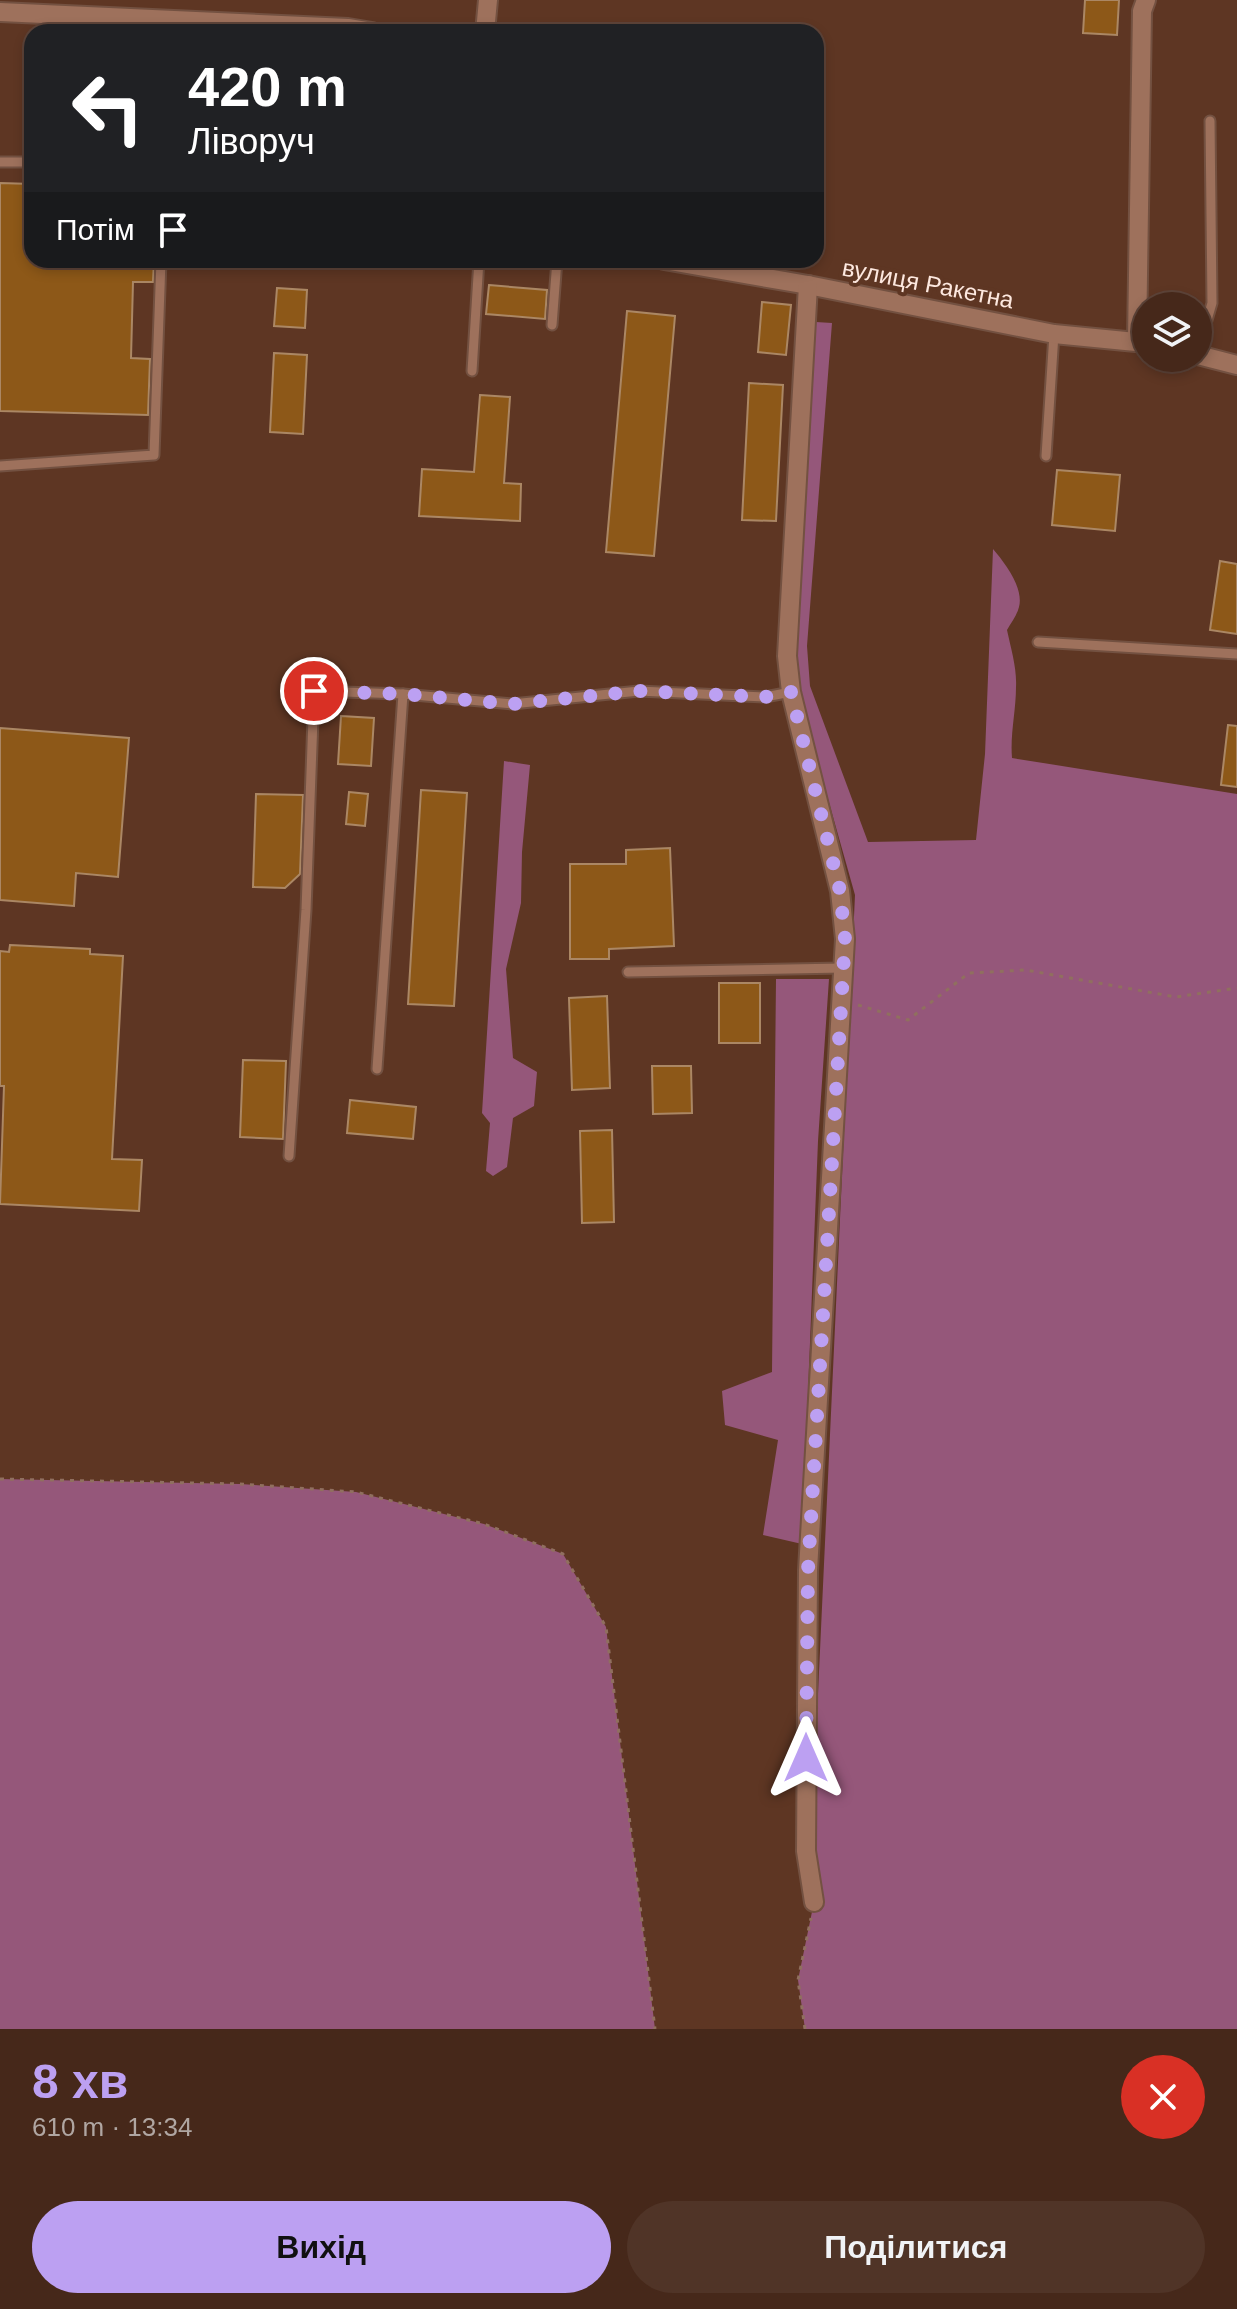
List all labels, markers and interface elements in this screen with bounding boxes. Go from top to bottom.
text: 420 m [188,55,347,118]
icon: left [56,56,160,160]
text: Ліворуч [188,121,315,162]
icon: arrive [151,208,195,252]
text: Потім [56,213,135,246]
street label: вулиця Ракетна [840,254,1017,313]
map controls [1132,292,1212,372]
button: layers [1132,292,1212,372]
pin [280,657,348,725]
icon: arrive [292,669,336,713]
position arrow [764,1716,848,1800]
text: 8 хв [32,2055,128,2108]
button: close [1121,2055,1205,2139]
text: 610 m · 13:34 [32,2112,192,2142]
button: Вихід [32,2201,611,2293]
button: Поділитися [627,2201,1205,2293]

